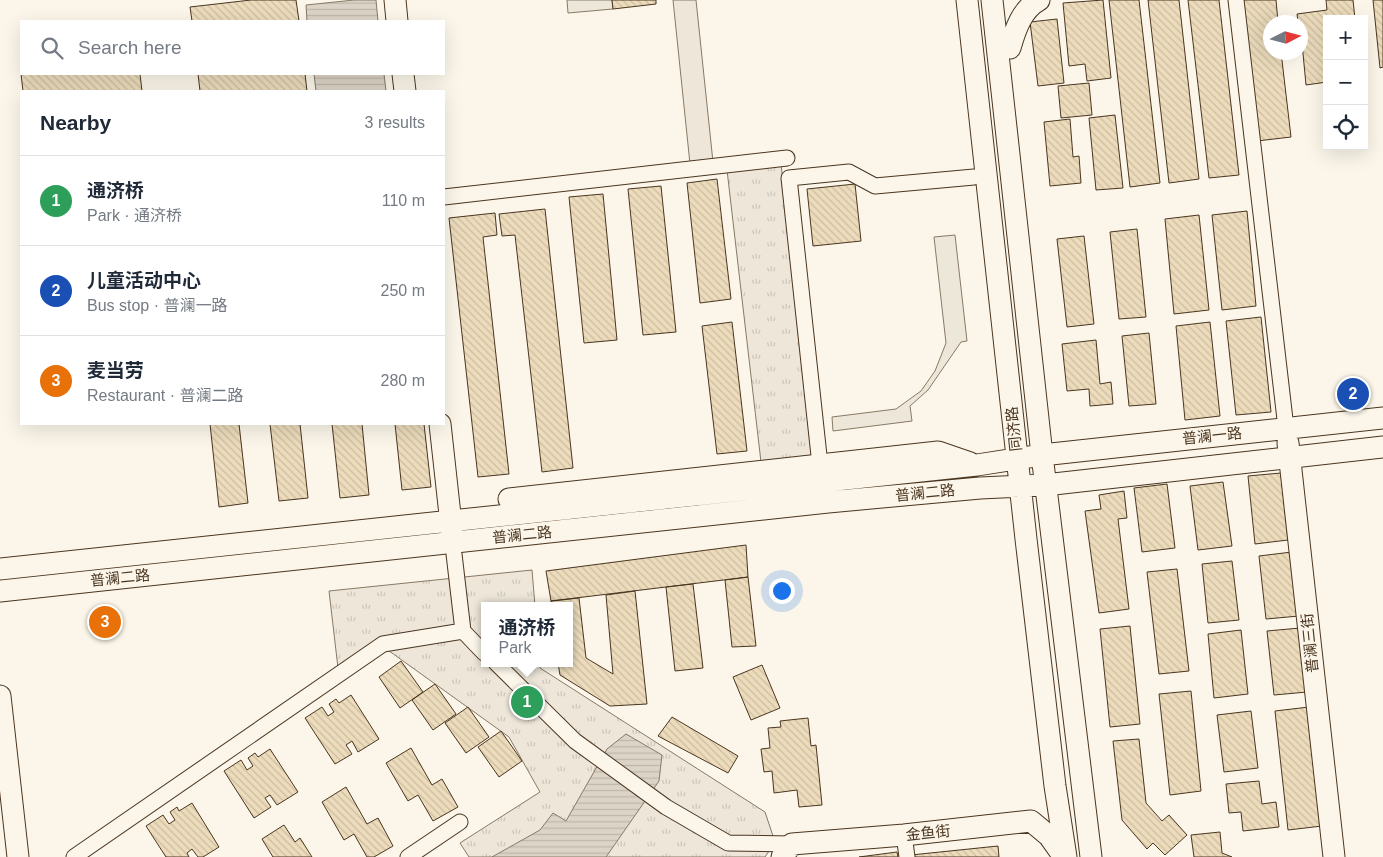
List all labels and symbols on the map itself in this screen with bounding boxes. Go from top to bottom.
north arrow [1263,15,1308,60]
pin: 2 [1337,375,1369,413]
street label: 同济路 [1003,406,1024,452]
street label: 普澜一路 [1181,424,1243,447]
street label: 普澜二路 [894,481,956,504]
street label: 普澜二路 [491,523,553,546]
street label: 普澜二路 [89,566,151,589]
your location [769,578,795,604]
pin: 3 [89,603,121,641]
street label: 普澜三街 [1298,612,1321,674]
pin: 1 [511,683,543,721]
street label: 金鱼街 [905,822,951,843]

